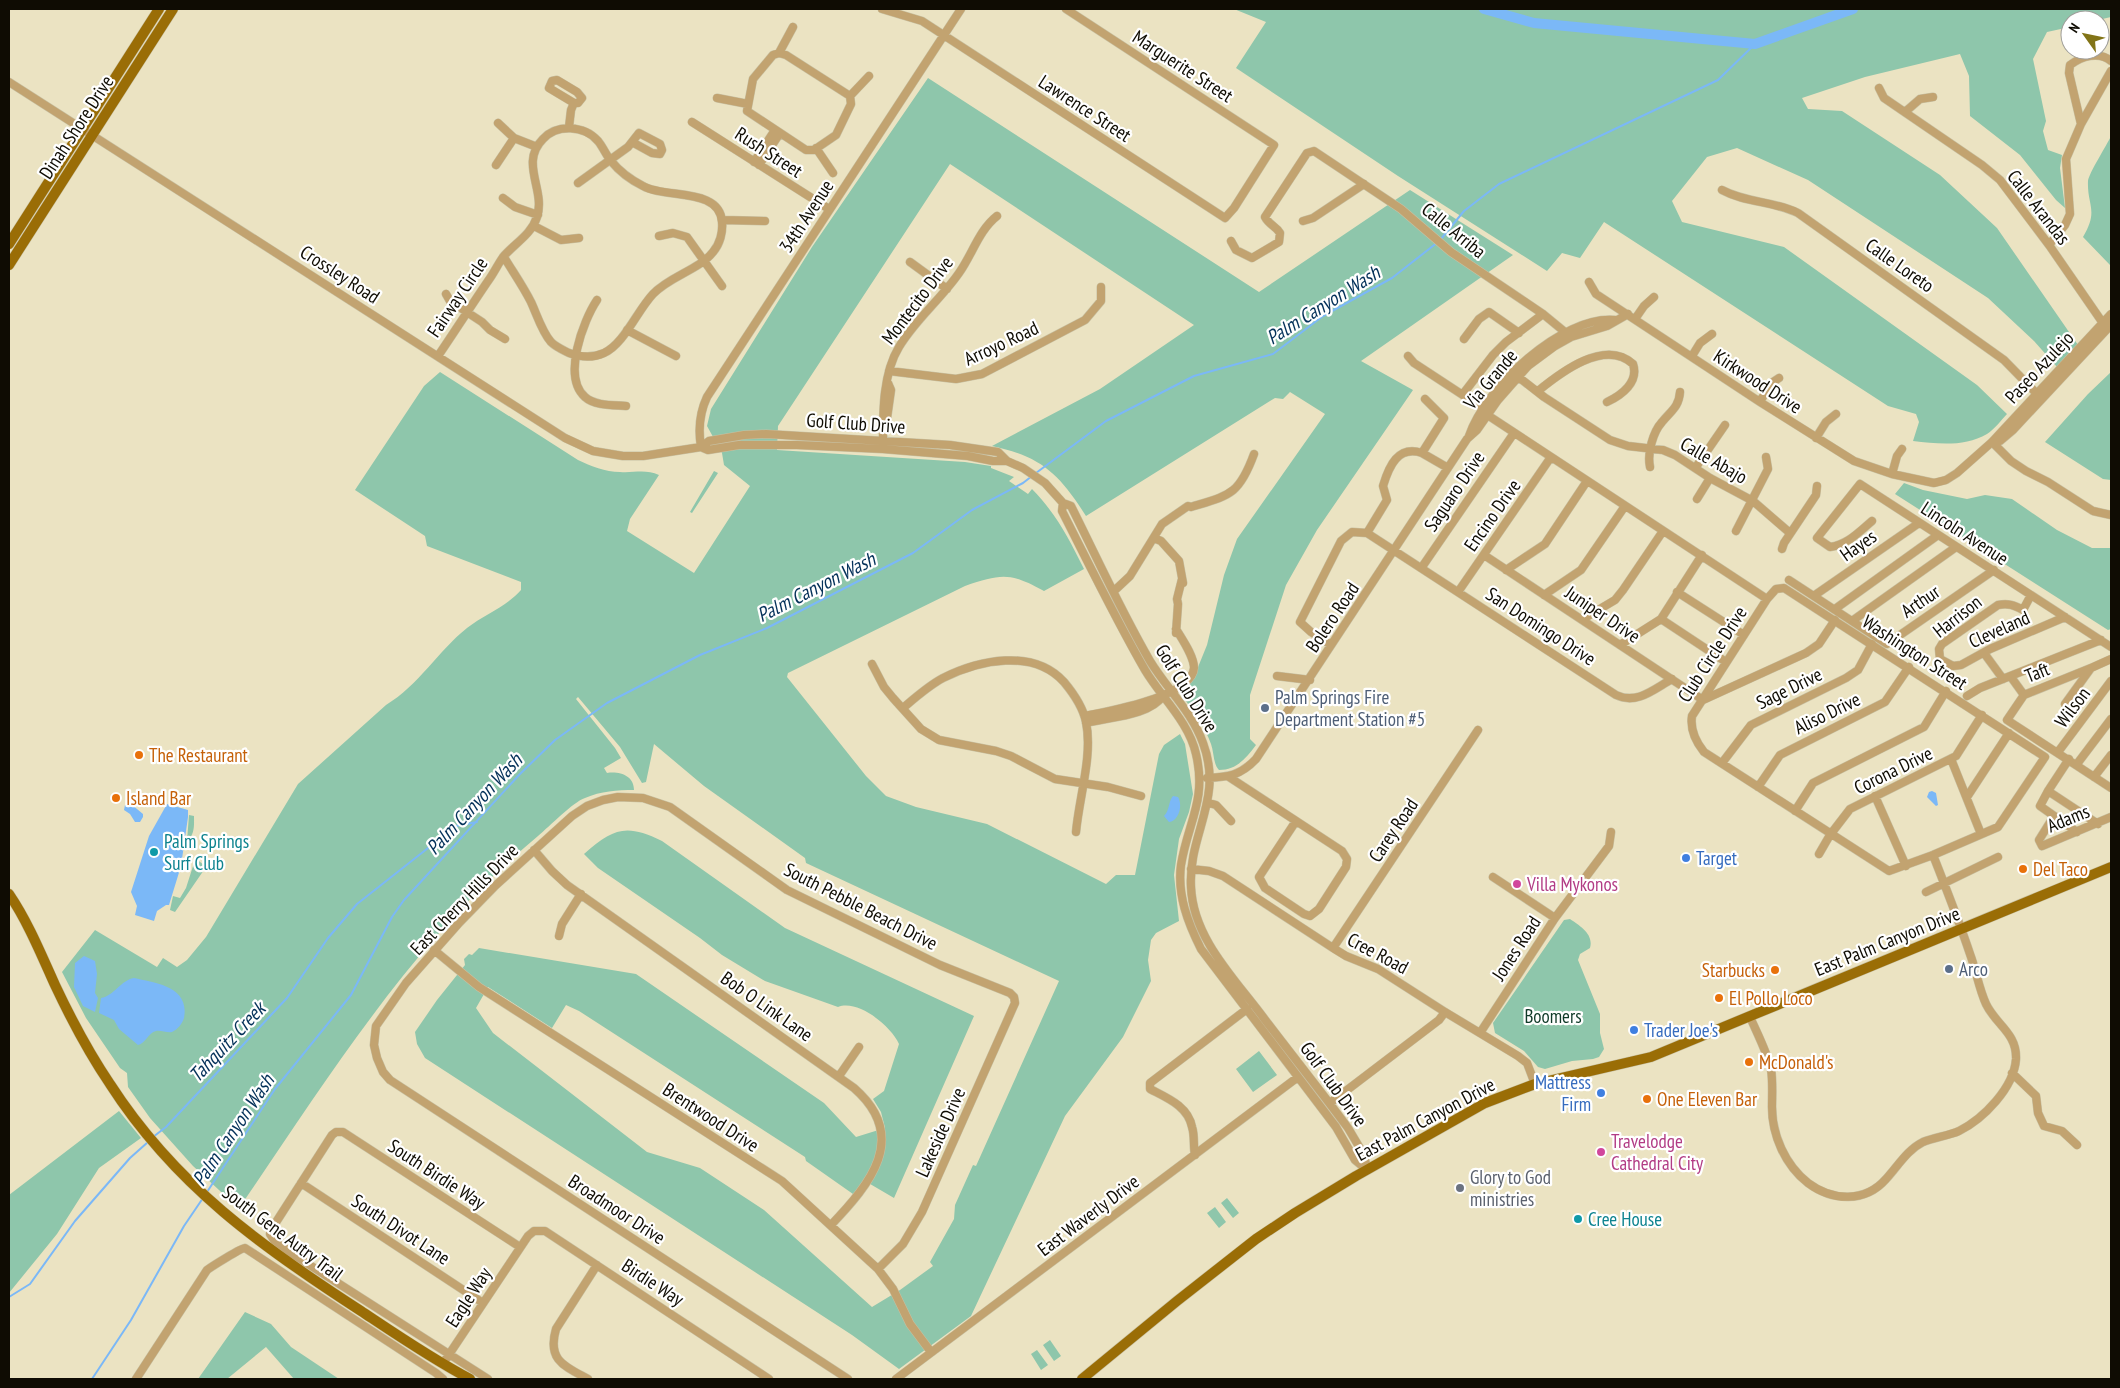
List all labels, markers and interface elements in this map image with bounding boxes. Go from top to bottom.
north arrow [2060,10,2110,60]
text: N [2064,20,2084,36]
street label: Marguerite Street [1128,25,1238,108]
street label: Lawrence Street [1034,69,1136,147]
street label: Dinah Shore Drive [34,71,118,183]
street label: Rush Street [731,121,808,183]
street label: Calle Arandas [2002,165,2076,249]
street label: 34th Avenue [774,175,839,257]
street label: Calle Arriba [1417,197,1491,263]
street label: Calle Loreto [1861,233,1939,297]
street label: Crossley Road [296,240,384,308]
street label: Montecito Drive [876,251,958,349]
street label: Fairway Circle [422,252,493,342]
water label: Palm Canyon Wash [1261,259,1386,350]
street label: Arroyo Road [960,315,1042,371]
street label: Paseo Azulejo [2000,326,2078,408]
street label: Via Grande [1457,344,1522,415]
street label: Kirkwood Drive [1709,344,1807,418]
street label: Golf Club Drive [806,408,906,438]
street label: Calle Abajo [1676,431,1752,489]
street label: Saguaro Drive [1418,446,1490,536]
street label: Encino Drive [1459,474,1526,556]
street label: Lincoln Avenue [1917,496,2013,570]
street label: Hayes [1835,524,1881,566]
water label: Palm Canyon Wash [753,546,881,628]
street label: Bolero Road [1300,577,1364,657]
street label: Arthur [1896,579,1945,623]
street label: Juniper Drive [1560,580,1645,648]
street label: San Domingo Drive [1482,582,1601,670]
street label: Harrison [1928,590,1986,642]
street label: Club Circle Drive [1672,602,1752,706]
street label: Cleveland [1965,605,2033,653]
street label: Washington Street [1858,609,1973,695]
street label: Golf Club Drive [1151,640,1224,736]
street label: Taft [2021,656,2054,688]
street label: Sage Drive [1752,662,1826,714]
street label: Wilson [2049,682,2095,732]
place label: Palm Springs Fire Department Station #5 [1275,685,1425,731]
street label: Aliso Drive [1790,687,1864,739]
marker: Palm Springs Fire Department Station #5 [1259,702,1271,714]
street label: Corona Drive [1850,741,1936,799]
place label: The Restaurant [149,743,249,767]
water label: Palm Canyon Wash [420,747,528,860]
marker: The Restaurant [133,749,145,761]
place label: Island Bar [126,786,192,810]
marker: Island Bar [110,792,122,804]
street label: Carey Road [1363,794,1423,866]
street label: Adams [2043,799,2093,837]
place label: Palm Springs Surf Club [164,829,249,875]
street label: East Cherry Hills Drive [405,838,523,960]
marker: Palm Springs Surf Club [148,846,160,858]
place label: Target [1696,846,1738,870]
marker: Target [1680,852,1692,864]
street label: South Pebble Beach Drive [780,857,942,955]
place label: Del Taco [2033,857,2088,881]
marker: Del Taco [2017,863,2029,875]
place label: Villa Mykonos [1526,872,1618,896]
marker: Villa Mykonos [1511,878,1523,890]
street label: East Palm Canyon Drive [1811,901,1963,981]
street label: Jones Road [1486,911,1546,986]
street label: Cree Road [1343,927,1413,979]
place label: Arco [1959,957,1988,981]
place label: Starbucks [1702,958,1765,982]
marker: Arco [1943,963,1955,975]
marker: Starbucks [1769,964,1781,976]
street label: Bob O Link Lane [716,966,818,1046]
place label: El Pollo Loco [1729,986,1813,1010]
marker: El Pollo Loco [1713,992,1725,1004]
water label: Tahquitz Creek [183,995,272,1088]
park label: Boomers [1524,1004,1582,1028]
place label: Trader Joe's [1644,1018,1718,1042]
marker: Trader Joe's [1628,1024,1640,1036]
street label: Golf Club Drive [1295,1037,1373,1131]
place label: McDonald's [1759,1050,1834,1074]
marker: McDonald's [1743,1056,1755,1068]
water label: Palm Canyon Wash [186,1068,281,1191]
place label: Mattress Firm [1535,1070,1591,1116]
street label: East Palm Canyon Drive [1351,1072,1499,1166]
street label: Brentwood Drive [658,1077,764,1157]
street label: Lakeside Drive [910,1083,970,1180]
marker: Mattress Firm [1595,1087,1607,1099]
place label: One Eleven Bar [1657,1087,1758,1111]
marker: One Eleven Bar [1641,1093,1653,1105]
place label: Travelodge Cathedral City [1611,1129,1704,1175]
street label: South Birdie Way [384,1134,491,1215]
marker: Travelodge Cathedral City [1595,1146,1607,1158]
place label: Glory to God ministries [1470,1165,1551,1211]
street label: Broadmoor Drive [564,1169,670,1249]
street label: East Waverly Drive [1033,1169,1144,1261]
street label: South Gene Autry Trail [218,1180,349,1287]
marker: Glory to God ministries [1454,1182,1466,1194]
street label: South Divot Lane [347,1188,455,1270]
place label: Cree House [1588,1207,1662,1231]
marker: Cree House [1572,1213,1584,1225]
street label: Birdie Way [617,1253,689,1311]
street label: Eagle Way [440,1262,497,1332]

